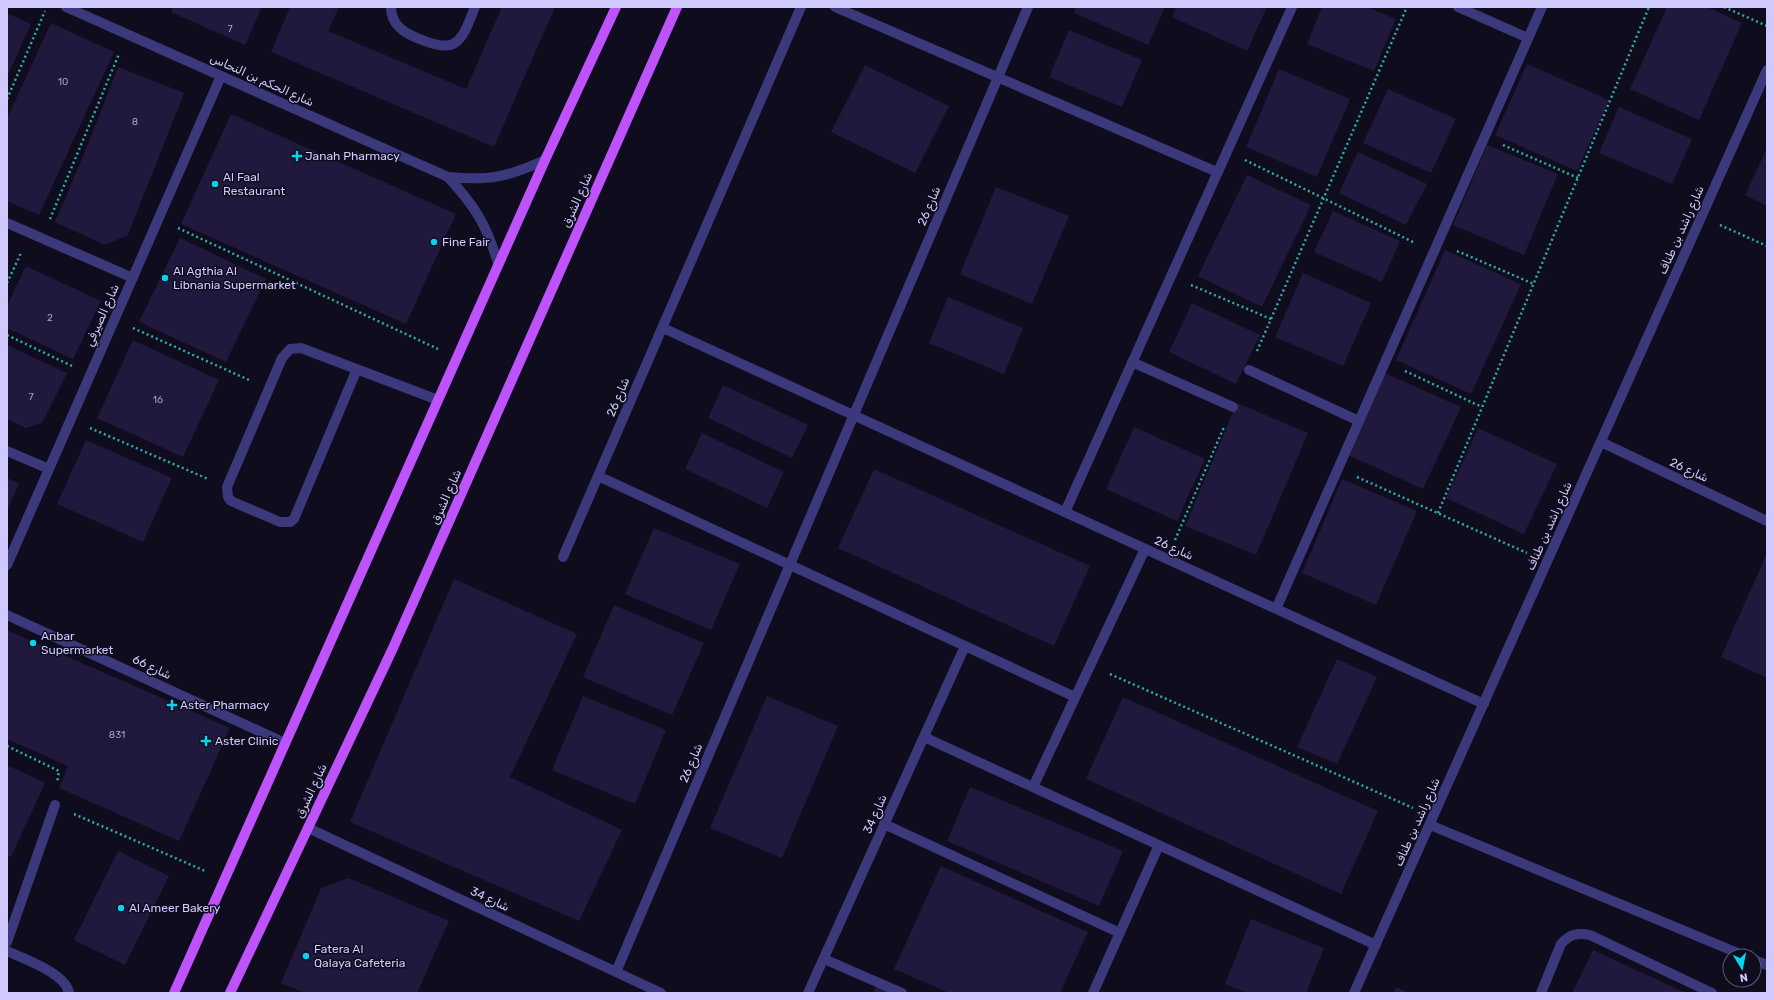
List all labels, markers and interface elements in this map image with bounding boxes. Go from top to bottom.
house number: 7 [227,23,233,35]
street label: شارع الحكم بن النحاس [207,51,316,111]
house number: 10 [58,76,68,88]
house number: 8 [132,116,138,128]
place label: Janah Pharmacy [305,149,400,163]
marker: Janah Pharmacy [292,151,302,161]
place label: Al Faal Restaurant [223,170,285,198]
street label: شارع الشرق [559,170,597,231]
marker: Al Faal Restaurant [210,179,220,189]
street label: شارع راشد بن طناف [1655,183,1709,277]
street label: شارع 26 [915,184,945,228]
place label: Fine Fair [442,235,490,249]
marker: Fine Fair [429,237,439,247]
place label: Al Agthia Al Libnania Supermarket [173,264,296,292]
marker: Al Agthia Al Libnania Supermarket [160,273,170,283]
street label: شارع الصيرفي [82,282,124,349]
house number: 2 [47,312,53,324]
street label: شارع 26 [604,375,634,419]
house number: 7 [28,391,34,403]
house number: 16 [153,394,163,406]
street label: شارع 26 [1667,455,1711,487]
street label: شارع الشرق [428,467,466,528]
street label: شارع راشد بن طناف [1523,479,1577,573]
street label: شارع 26 [1152,533,1196,565]
place label: Anbar Supermarket [41,629,114,657]
marker: Anbar Supermarket [28,638,38,648]
street label: شارع 66 [129,652,174,684]
place label: Aster Pharmacy [180,698,270,712]
marker: Aster Pharmacy [167,700,177,710]
house number: 831 [109,729,125,741]
place label: Aster Clinic [215,734,279,748]
marker: Aster Clinic [200,735,212,747]
street label: شارع 26 [677,741,707,785]
street label: شارع الشرق [292,761,332,821]
street label: شارع راشد بن طناف [1391,775,1445,869]
street label: شارع 34 [860,792,892,837]
street label: شارع 34 [467,884,512,916]
place label: Al Ameer Bakery [129,901,221,915]
marker: Al Ameer Bakery [116,903,126,913]
place label: Fatera Al Qalaya Cafeteria [314,942,405,970]
north arrow [1722,948,1762,988]
marker: Fatera Al Qalaya Cafeteria [301,951,311,961]
text: N [1739,970,1749,984]

